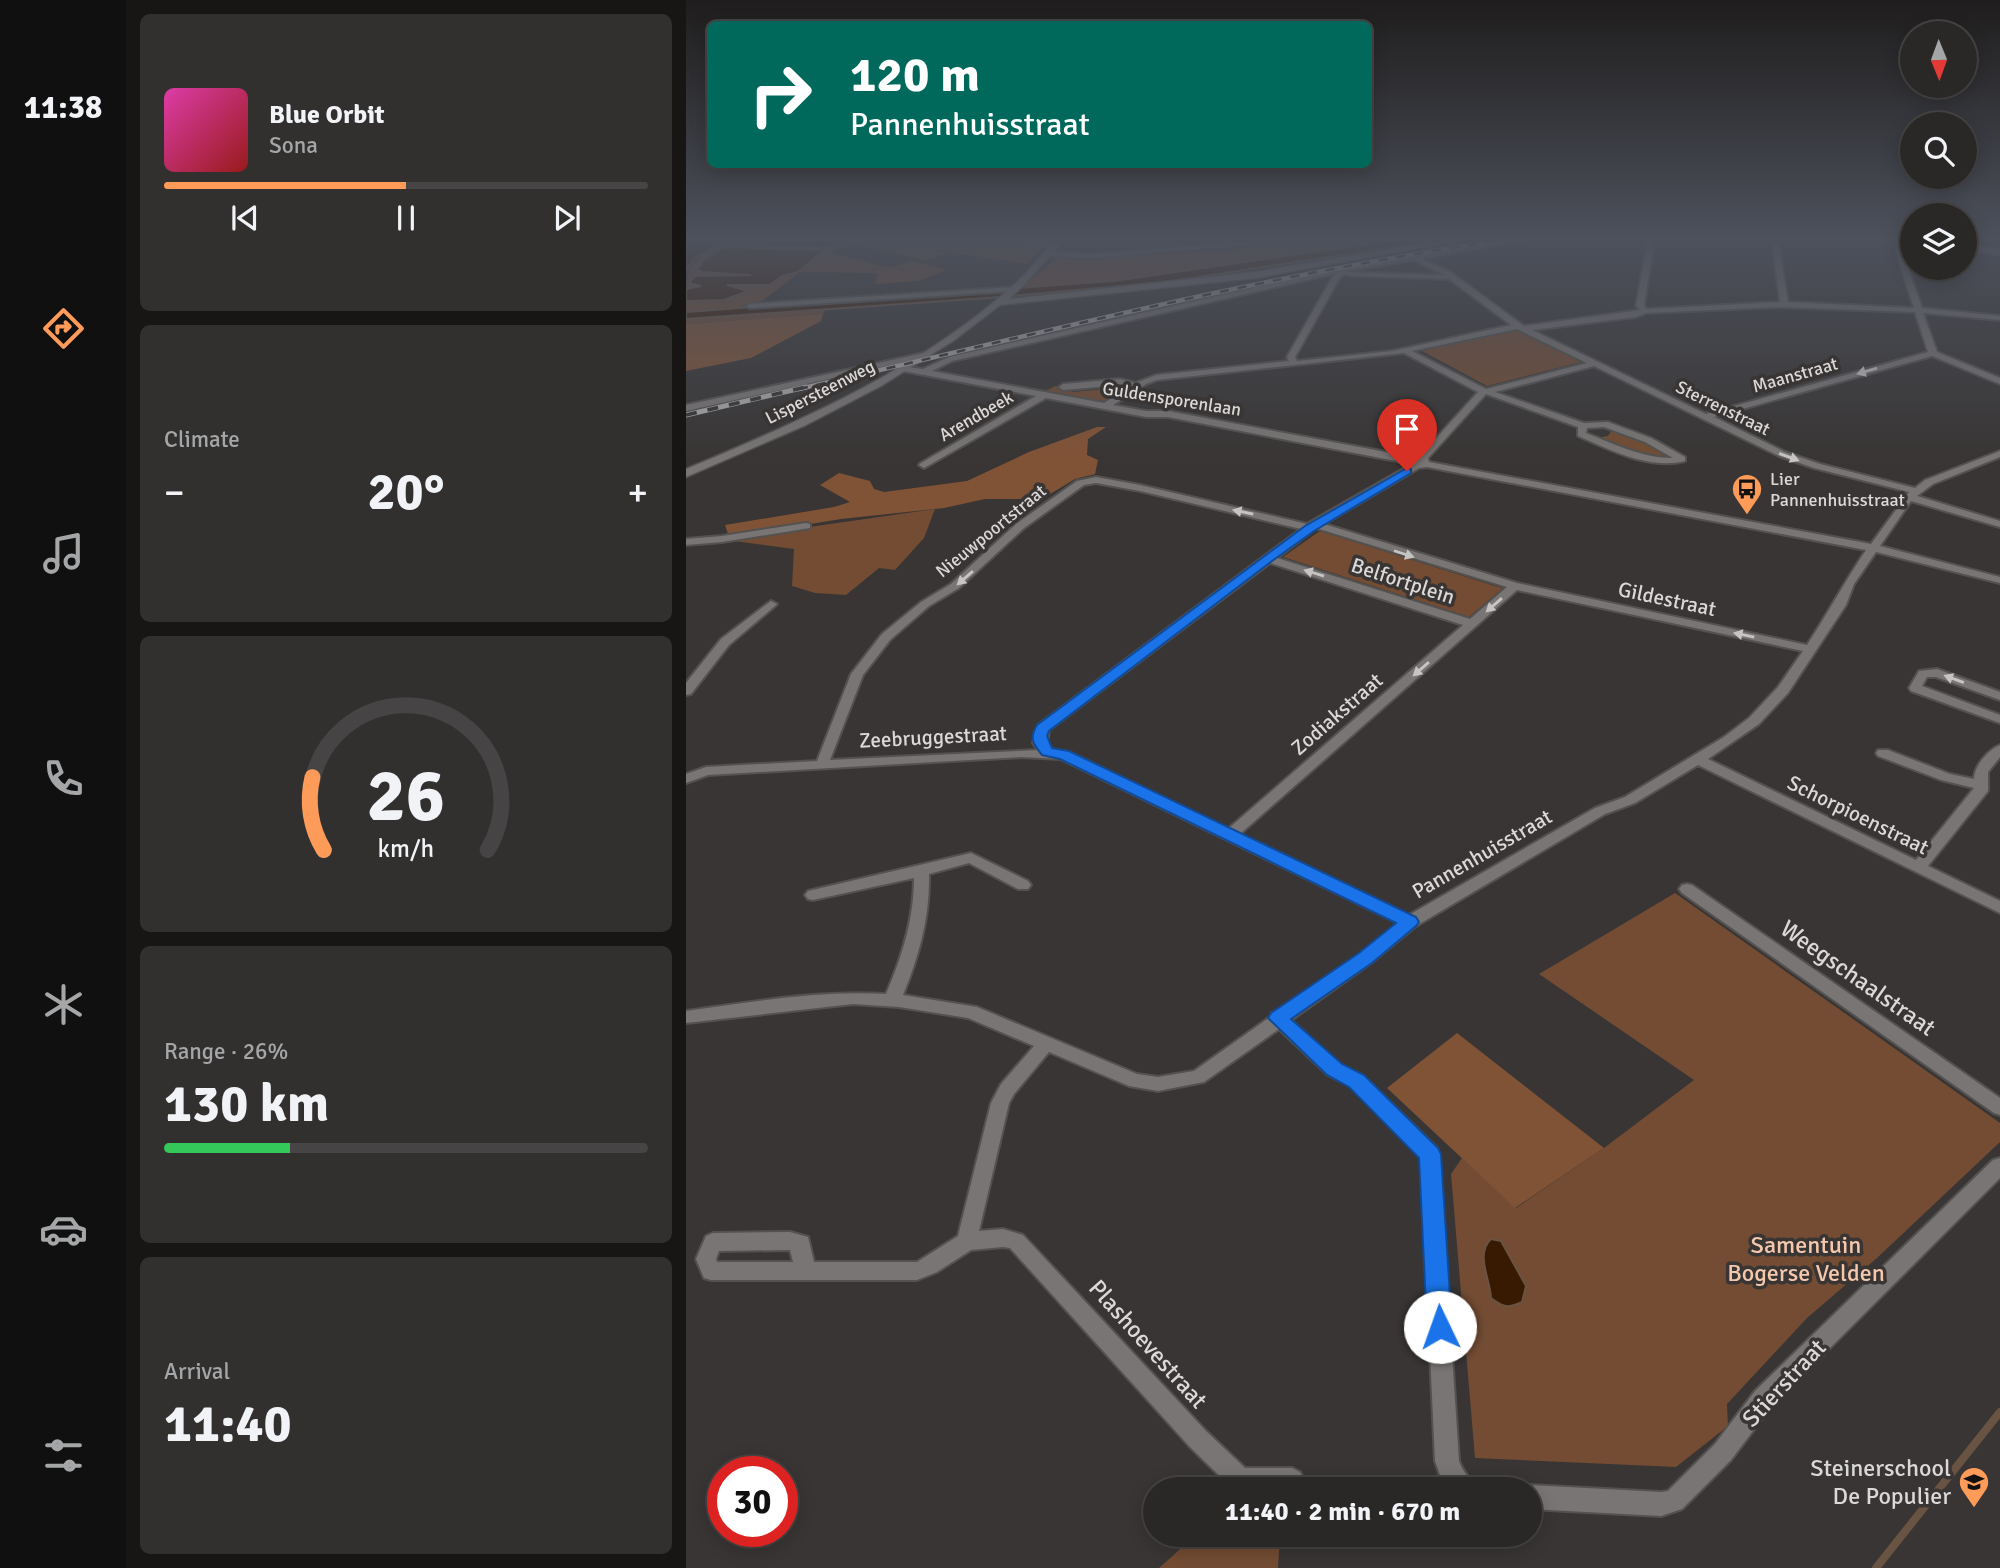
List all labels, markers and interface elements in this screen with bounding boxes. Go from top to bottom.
north arrow [1900,21,1978,98]
map controls [1900,21,1977,280]
text: 120 m [850,45,980,105]
icon: right [735,49,826,140]
text: 11:38 [24,88,102,127]
text: Blue Orbit [269,99,385,131]
text: Pannenhuisstraat [850,105,1090,144]
button: search [1900,112,1977,189]
text: Sona [269,131,318,160]
icon: previous [226,199,264,237]
icon: pause [387,199,425,237]
icon: next [548,199,586,237]
button: layers [1900,203,1977,280]
icon: directions [39,304,88,353]
street label: Maanstraat [1750,352,1840,398]
street label: Lispersteenweg [762,355,878,429]
one-way arrow [1856,367,1877,377]
street label: Sterrenstraat [1672,376,1774,440]
street label: Guldensporenlaan [1101,377,1243,421]
street label: Arendbeek [935,386,1017,446]
pin [1377,399,1437,471]
icon: arrive [1388,410,1426,448]
text: Climate [164,425,240,454]
one-way arrow [1779,451,1800,462]
text: 20° [368,460,444,524]
place label: Lier Pannenhuisstraat [1770,468,1905,511]
text: − [164,469,185,516]
text: + [627,469,648,516]
bus stop icon: Lier Pannenhuisstraat [1730,472,1764,516]
street label: Nieuwpoortstraat [931,480,1051,582]
one-way arrow [1232,506,1254,517]
icon: music [39,529,88,578]
one-way arrow [1394,549,1415,559]
street label: Belfortplein [1348,552,1458,610]
one-way arrow [1303,567,1324,577]
one-way arrow [956,570,973,585]
street label: Gildestraat [1616,576,1718,622]
one-way arrow [1485,597,1502,612]
one-way arrow [1733,629,1755,640]
one-way arrow [1412,661,1429,676]
street label: Zodiakstraat [1286,667,1388,761]
one-way arrow [1944,673,1965,684]
street label: Zeebruggestraat [859,720,1007,754]
text: 26 [367,752,445,841]
icon: phone [39,754,88,803]
street label: Schorpioenstraat [1783,770,1933,860]
street label: Pannenhuisstraat [1407,803,1557,905]
text: km/h [378,833,434,864]
street label: Weegschaalstraat [1775,913,1941,1043]
icon: climate [39,980,88,1029]
text: Range · 26% [164,1037,288,1066]
text: 130 km [164,1072,329,1136]
icon: car [39,1205,88,1254]
park label: Samentuin Bogerse Velden [1727,1230,1885,1288]
street label: Plashoevestraat [1082,1273,1214,1415]
position arrow [1403,1290,1477,1364]
street label: Stierstraat [1736,1333,1832,1433]
text: Arrival [164,1357,230,1386]
text: 11:40 [164,1392,292,1456]
icon: filters [39,1431,88,1480]
place label: Steinerschool De Populier [1810,1453,1951,1511]
speed limit sign: 30 [707,1456,798,1547]
school or university icon: Steinerschool De Populier [1957,1465,1991,1509]
text: 11:40 · 2 min · 670 m [1225,1496,1460,1528]

